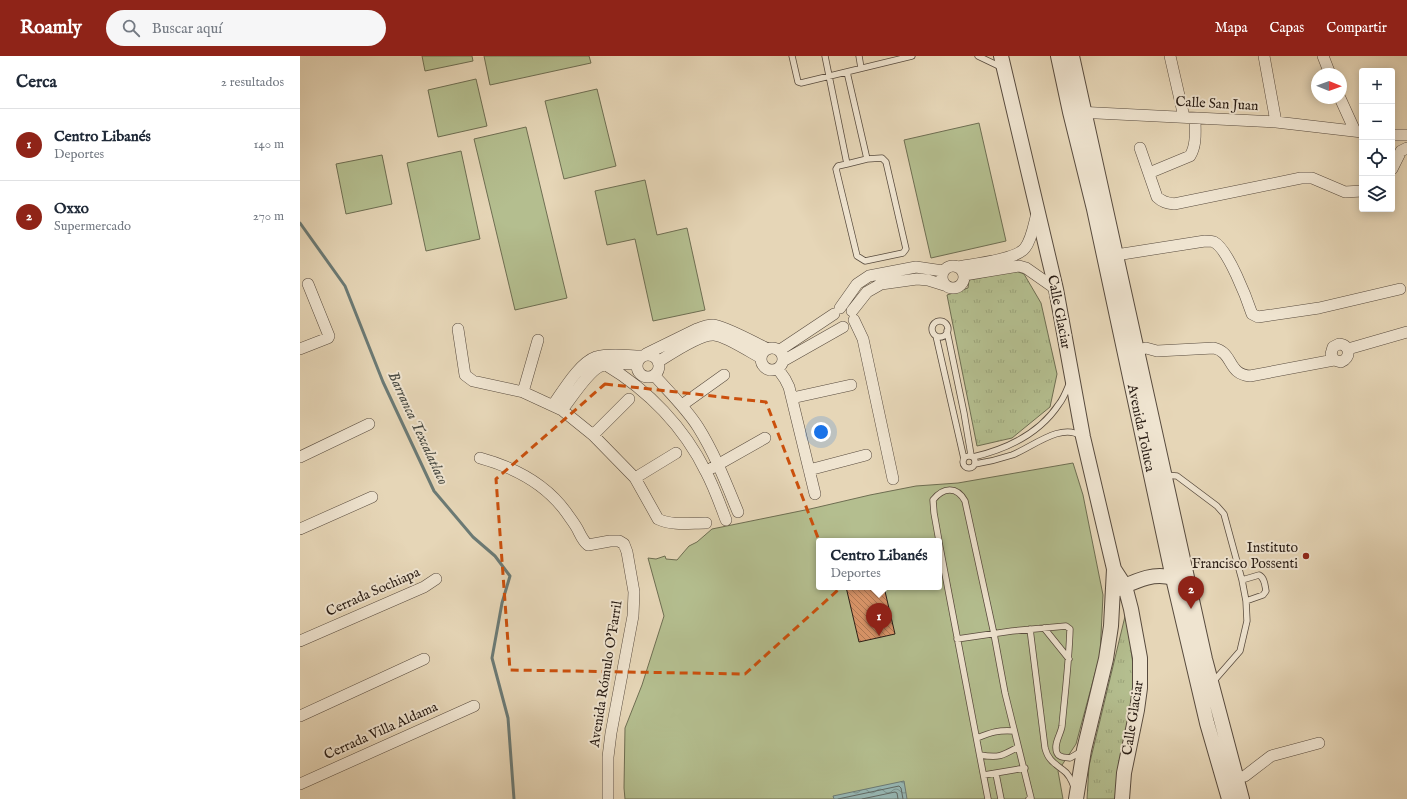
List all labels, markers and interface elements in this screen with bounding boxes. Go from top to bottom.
search box [106,10,386,46]
text: Roamly [20,16,82,40]
icon: search [120,17,142,39]
text: Buscar aquí [152,19,222,38]
text: Mapa [1215,19,1248,37]
text: Capas [1270,19,1304,37]
text: Compartir [1326,19,1387,37]
north arrow [1311,68,1347,104]
map controls [1359,68,1395,212]
button: + [1359,68,1395,104]
text: Cerca [16,72,57,93]
text: 2 resultados [221,74,284,91]
street label: Calle San Juan [1175,93,1259,115]
button: − [1359,104,1395,140]
text: Centro Libanés [54,127,151,146]
text: 1 [27,136,31,153]
text: 140 m [254,136,284,153]
button: locate [1359,140,1395,176]
text: Deportes [54,146,104,163]
button: layers [1359,176,1395,212]
text: Oxxo [54,199,89,218]
text: 2 [26,208,32,225]
text: 270 m [253,208,284,225]
text: Supermercado [54,218,131,235]
street label: Calle Glaciar [1043,273,1075,351]
water label: Barranca Texcalatlaco [383,368,453,488]
street label: Avenida Toluca [1123,382,1159,474]
your location [811,422,831,442]
popup [816,538,942,590]
place label: Instituto Francisco Possenti [1192,539,1298,573]
text: Centro Libanés [831,546,927,565]
marker: Instituto Francisco Possenti [1301,551,1311,561]
street label: Cerrada Sochiapa [323,563,424,621]
text: Deportes [831,565,881,582]
pin: 2 [1178,576,1204,609]
street label: Avenida Rómulo O'Farril [585,599,626,749]
pin: 1 [866,603,892,636]
street label: Calle Glaciar [1118,679,1148,757]
street label: Cerrada Villa Aldama [321,697,442,764]

